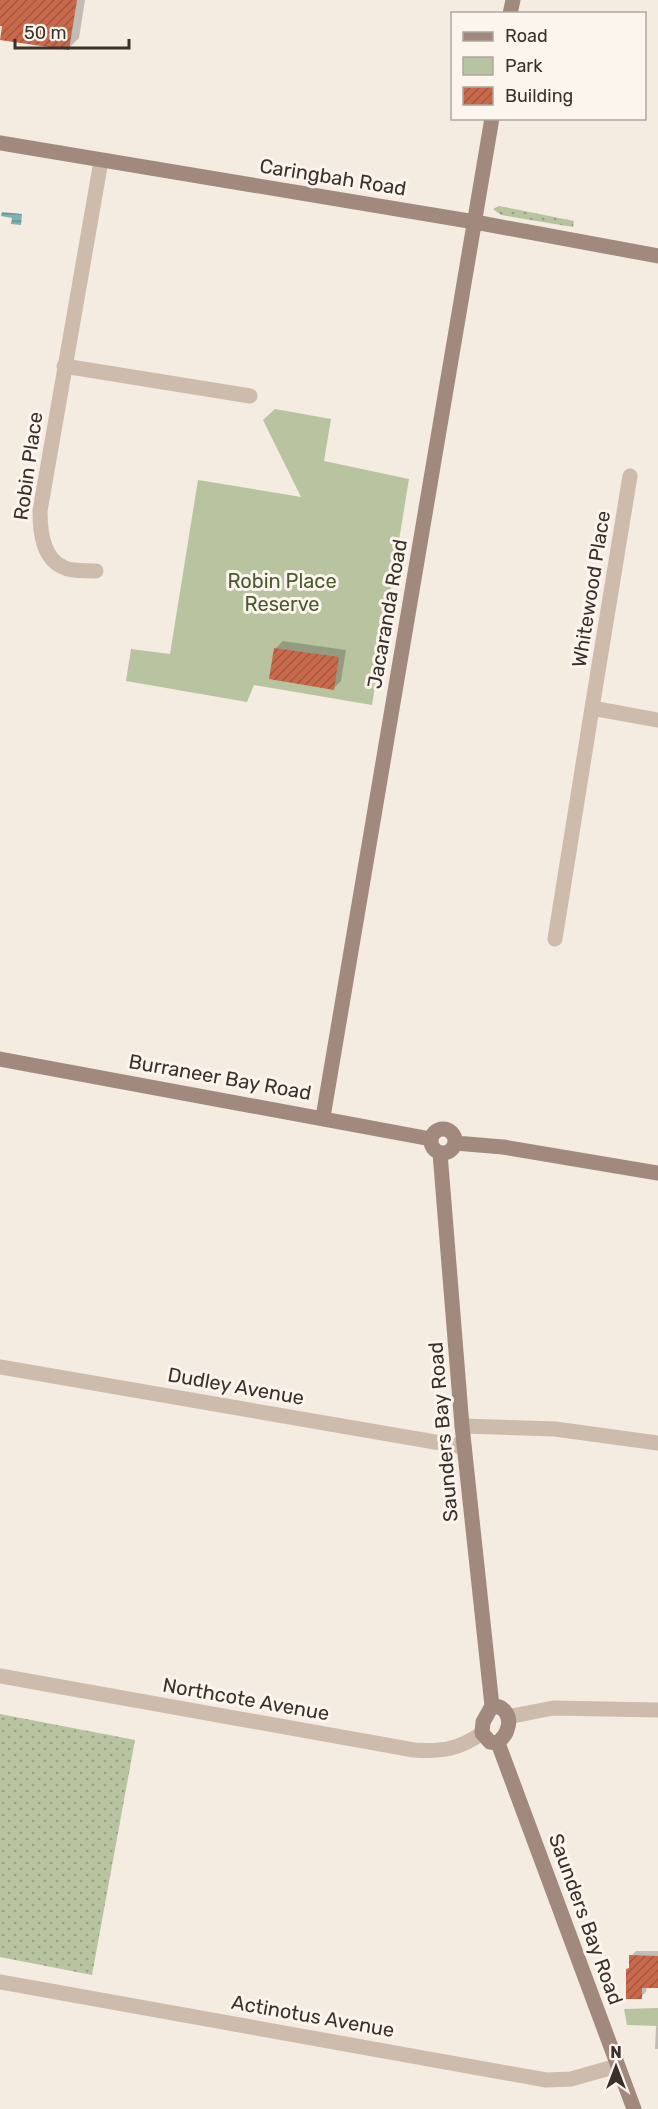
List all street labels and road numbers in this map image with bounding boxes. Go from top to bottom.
street label: Caringbah Road [258,154,408,200]
street label: Robin Place [9,410,47,522]
street label: Whitewood Place [567,509,615,669]
street label: Jacaranda Road [362,537,412,691]
street label: Burraneer Bay Road [127,1049,313,1105]
street label: Saunders Bay Road [423,1341,463,1523]
street label: Dudley Avenue [166,1362,306,1410]
street label: Northcote Avenue [161,1673,331,1725]
street label: Saunders Bay Road [544,1830,628,2008]
street label: Actinotus Avenue [230,1990,396,2042]

